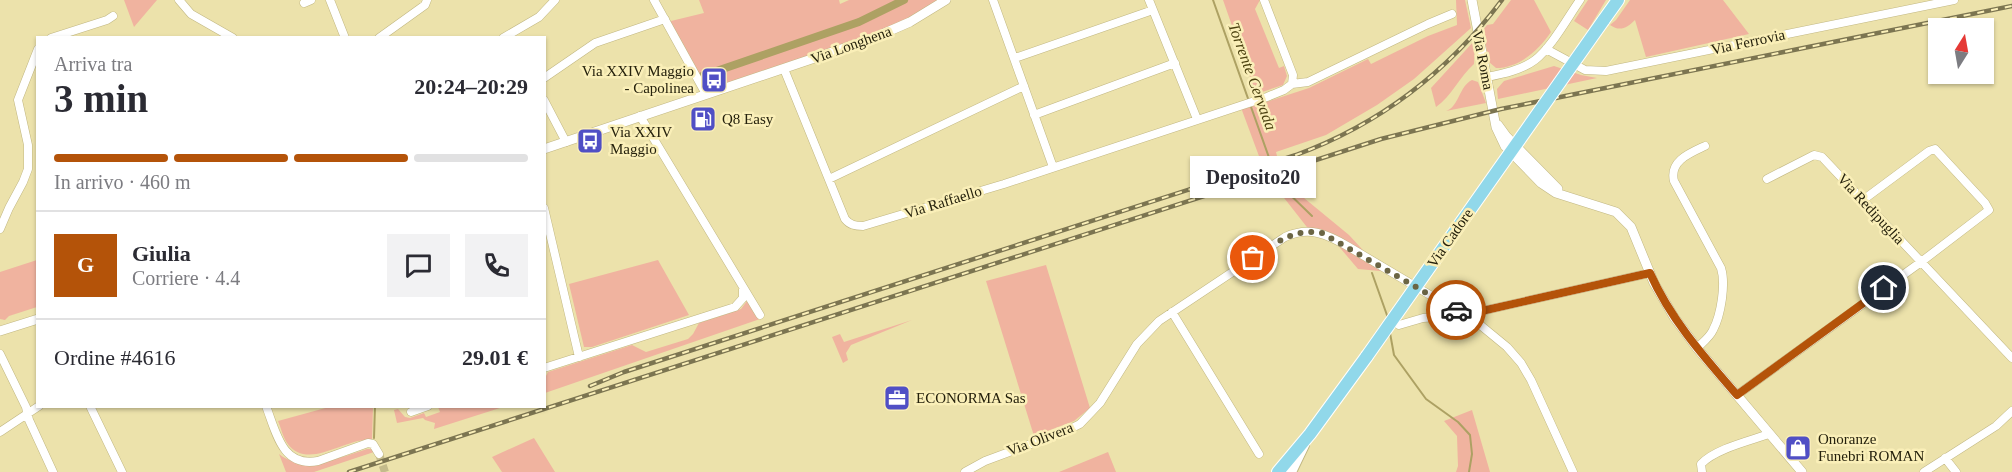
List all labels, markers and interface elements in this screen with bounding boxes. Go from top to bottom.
north arrow [1928,18,1994,84]
map controls [1928,18,1994,84]
water label: Torrente Cervada [1225,20,1280,132]
street label: Via Longhena [809,23,894,67]
street label: Via Ferrovia [1709,26,1787,58]
street label: Via Roma [1469,29,1497,91]
text: Arriva tra [54,53,132,75]
place label: Via XXIV Maggio - Capolinea [582,63,694,96]
bus stop icon: Via XXIV Maggio - Capolinea [699,65,729,95]
text: 20:24–20:29 [414,74,528,99]
text: 3 min [54,77,148,120]
fuel station icon: Q8 Easy [688,104,718,134]
place label: Q8 Easy [722,111,774,127]
place label: Via XXIV Maggio [610,124,672,157]
bus stop icon: Via XXIV Maggio [575,126,605,156]
callout: Deposito20 [1190,156,1316,198]
text: Deposito20 [1206,166,1300,188]
text: In arrivo · 460 m [54,171,191,193]
street label: Via Redipuglia [1834,171,1908,248]
street label: Via Raffaello [902,183,984,221]
street label: Via Cadore [1424,205,1476,270]
pin [1227,232,1278,283]
button: chat [387,234,450,297]
button: phone [465,234,528,297]
text: Giulia [132,241,191,266]
icon: bag [1236,241,1269,274]
text: G [77,252,94,277]
pin [1858,262,1909,313]
text: Corriere · 4.4 [132,267,240,289]
icon: home [1867,271,1900,304]
courier [1426,280,1486,340]
icon: car [1440,294,1473,327]
text: Ordine #4616 [54,345,176,370]
text: 29.01 € [462,345,528,370]
office icon: ECONORMA Sas [882,383,912,413]
place label: ECONORMA Sas [916,390,1026,406]
street label: Via Olivera [1005,419,1076,459]
place label: Onoranze Funebri ROMAN [1818,431,1924,464]
shop icon: Onoranze Funebri ROMAN [1783,433,1813,463]

